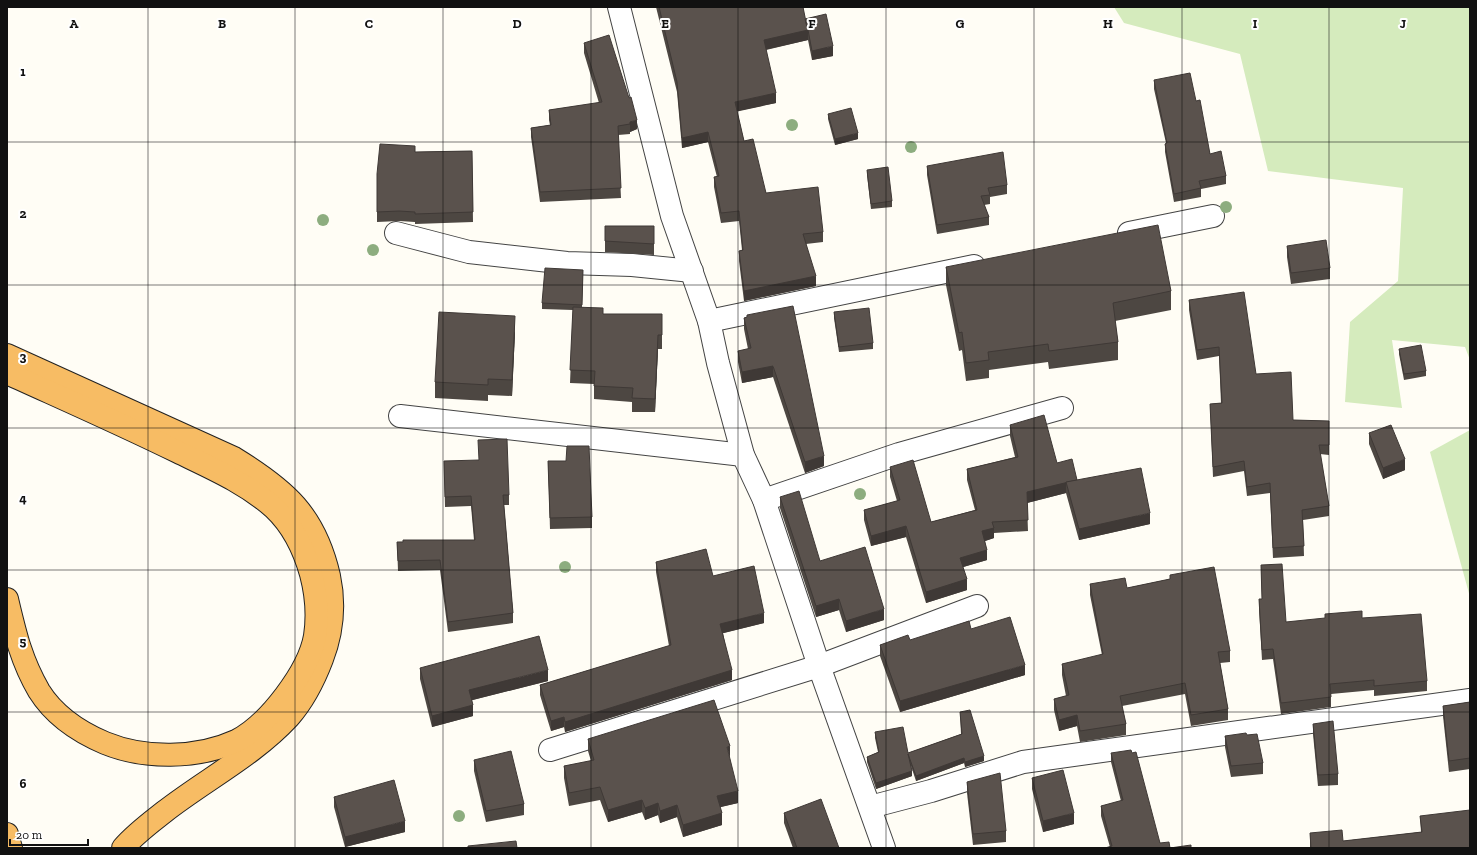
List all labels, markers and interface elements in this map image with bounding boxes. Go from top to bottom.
text: A [70,16,79,31]
text: B [218,16,226,31]
text: C [365,16,373,31]
text: D [512,16,522,31]
text: E [661,16,669,31]
text: F [808,16,816,31]
text: G [956,16,965,31]
text: H [1103,16,1113,31]
text: I [1253,16,1258,31]
text: J [1400,16,1406,31]
text: 1 [20,64,26,79]
text: 2 [20,206,27,221]
text: 3 [20,349,27,364]
text: 4 [19,491,27,506]
text: 5 [20,634,27,649]
text: 6 [20,776,27,791]
scale bar [10,821,88,847]
text: 20 m [16,828,43,842]

